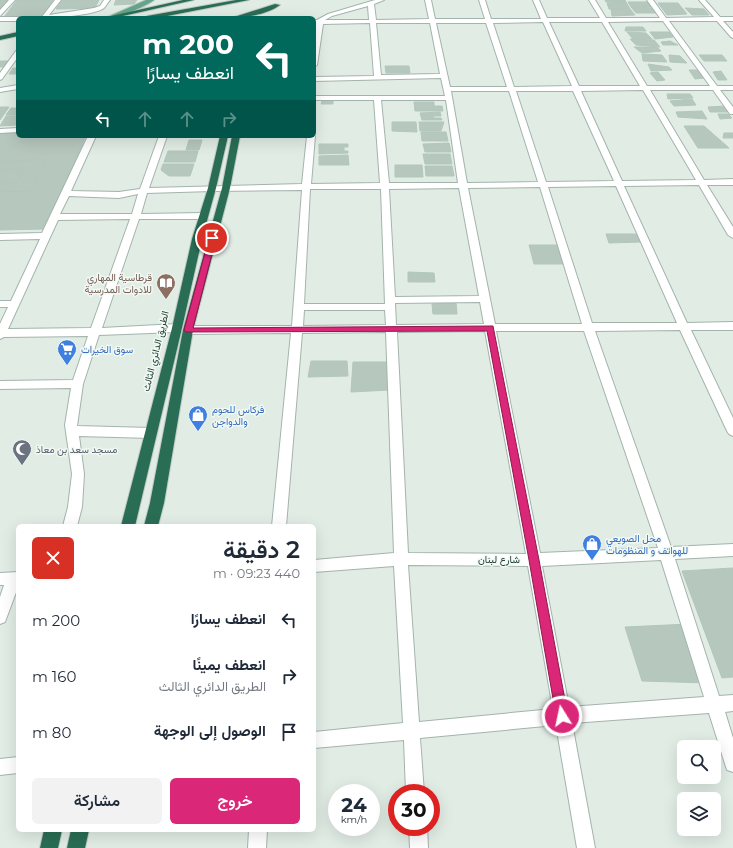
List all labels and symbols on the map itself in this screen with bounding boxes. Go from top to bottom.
pin [195,221,229,255]
place label: قرطاسية المهاري للادوات المدرسية [85,271,152,296]
library icon: قرطاسية المهاري للادوات المدرسية [155,272,177,300]
street label: الطريق الدائري الثالث [139,310,174,393]
supermarket icon: سوق الخيرات [56,338,78,366]
place label: سوق الخيرات [81,343,133,356]
place label: فركاس للحوم والدواجن [212,403,265,428]
shop icon: فركاس للحوم والدواجن [187,404,209,432]
mosque icon: مسجد سعد بن معاذ [11,438,33,466]
place label: مسجد سعد بن معاذ [36,443,117,456]
place label: محل الصويعي للهواتف و المنظومات [606,532,688,557]
shop icon: محل الصويعي للهواتف و المنظومات [581,533,603,561]
street label: شارع لبنان [478,553,520,566]
position arrow [541,695,583,737]
speed limit sign: 30 [388,784,440,836]

